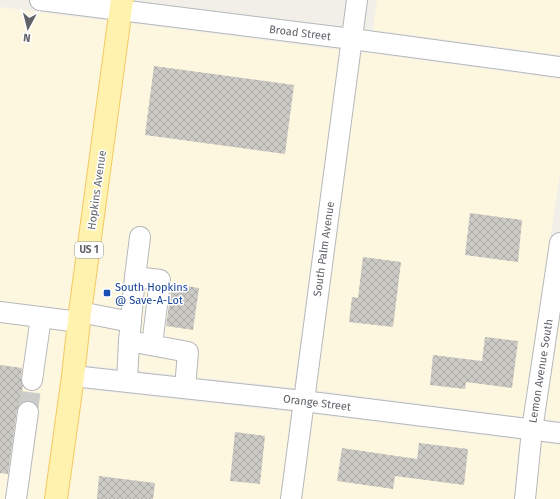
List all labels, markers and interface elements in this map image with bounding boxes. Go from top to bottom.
north arrow [8,8,48,48]
street label: Broad Street [268,23,332,43]
text: N [22,31,31,44]
street label: Hopkins Avenue [85,149,109,231]
street label: South Palm Avenue [311,201,337,297]
road number: US 1 [75,242,103,258]
place label: South Hopkins @ Save-A-Lot [115,281,188,307]
marker: South Hopkins @ Save-A-Lot [102,288,112,298]
street label: Lemon Avenue South [526,318,556,424]
street label: Orange Street [282,392,352,414]

